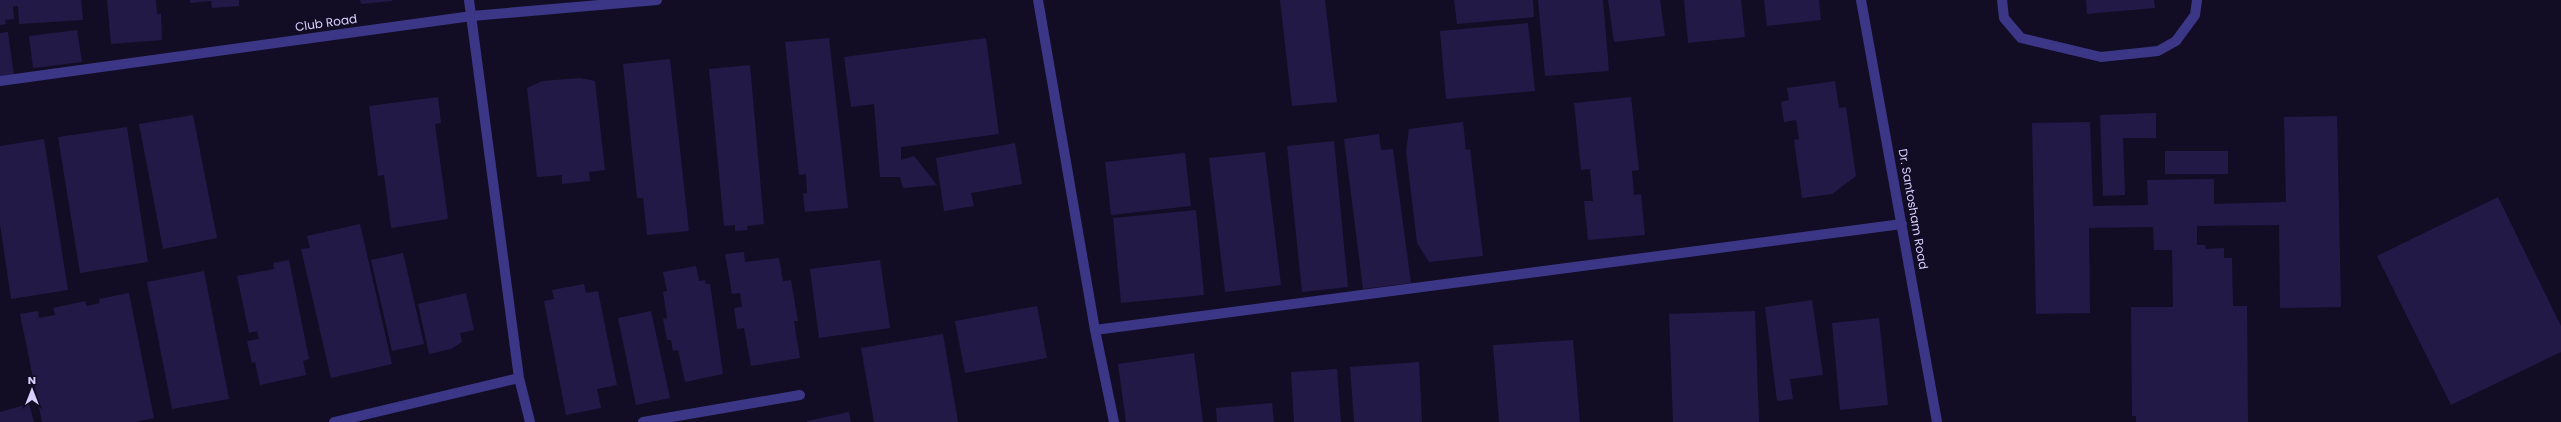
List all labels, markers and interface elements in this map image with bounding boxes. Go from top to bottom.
street label: Club Road [294,10,358,35]
street label: Dr. Santosham Road [1894,147,1932,271]
north arrow [12,370,52,410]
text: N [28,372,36,388]

